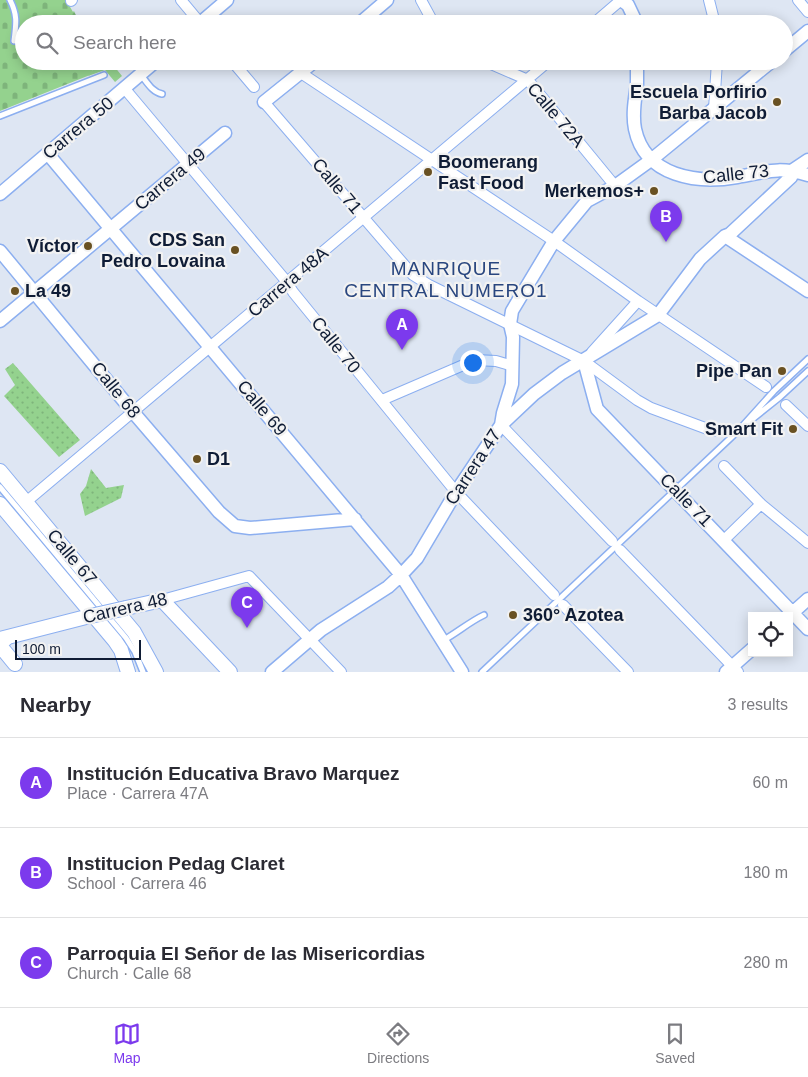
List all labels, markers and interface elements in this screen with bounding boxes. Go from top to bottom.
search box [15,15,793,70]
icon: search [33,29,61,57]
text: Search here [73,32,177,53]
street label: Calle 72A [523,79,589,151]
place label: Escuela Porfirio Barba Jacob [630,82,767,123]
street label: Carrera 50 [39,93,117,163]
marker: Escuela Porfirio Barba Jacob [771,96,783,108]
street label: Carrera 49 [131,144,209,214]
place label: Boomerang Fast Food [438,152,538,193]
street label: Calle 71 [308,154,366,218]
street label: Calle 73 [702,161,770,187]
marker: Boomerang Fast Food [422,166,434,178]
place label: Merkemos+ [544,181,644,201]
marker: Merkemos+ [648,185,660,197]
pin: B [650,201,682,242]
place label: CDS San Pedro Lovaina [101,230,226,271]
place label: Víctor [27,236,78,256]
marker: Víctor [82,240,94,252]
street label: Carrera 48A [244,243,332,321]
marker: CDS San Pedro Lovaina [229,244,241,256]
district label: MANRIQUE CENTRAL NUMERO1 [344,258,548,301]
place label: La 49 [25,281,71,301]
marker: La 49 [9,285,21,297]
pin: A [386,309,418,350]
street label: Calle 70 [307,313,365,377]
your location [460,350,486,376]
street label: Calle 68 [87,358,145,422]
place label: Pipe Pan [696,361,772,381]
marker: Pipe Pan [776,365,788,377]
street label: Calle 69 [233,376,291,440]
place label: Smart Fit [705,419,783,439]
marker: Smart Fit [787,423,799,435]
street label: Carrera 47 [441,425,505,509]
place label: D1 [207,449,230,469]
marker: D1 [191,453,203,465]
street label: Calle 71 [656,469,716,531]
street label: Calle 67 [43,525,101,589]
pin: C [231,587,263,628]
street label: Carrera 48 [81,589,169,627]
place label: 360° Azotea [523,605,625,625]
marker: 360° Azotea [507,609,519,621]
map controls [748,612,793,657]
button: locate [748,612,793,657]
scale bar [15,637,141,660]
text: 100 m [22,641,61,657]
text: Nearby [20,693,91,716]
text: 3 results [728,696,788,713]
text: Institución Educativa Bravo Marquez [67,763,400,784]
text: A [30,774,42,791]
text: 60 m [752,774,788,791]
text: Place · Carrera 47A [67,785,208,802]
text: Institucion Pedag Claret [67,853,284,874]
text: B [30,864,42,881]
text: 180 m [744,864,788,881]
text: School · Carrera 46 [67,875,207,892]
text: Parroquia El Señor de las Misericordias [67,943,425,964]
text: C [30,954,42,971]
text: 280 m [744,954,788,971]
text: Church · Calle 68 [67,965,192,982]
tab: Map [113,1020,141,1066]
tab: Directions [367,1020,429,1066]
tab: Saved [655,1020,695,1066]

